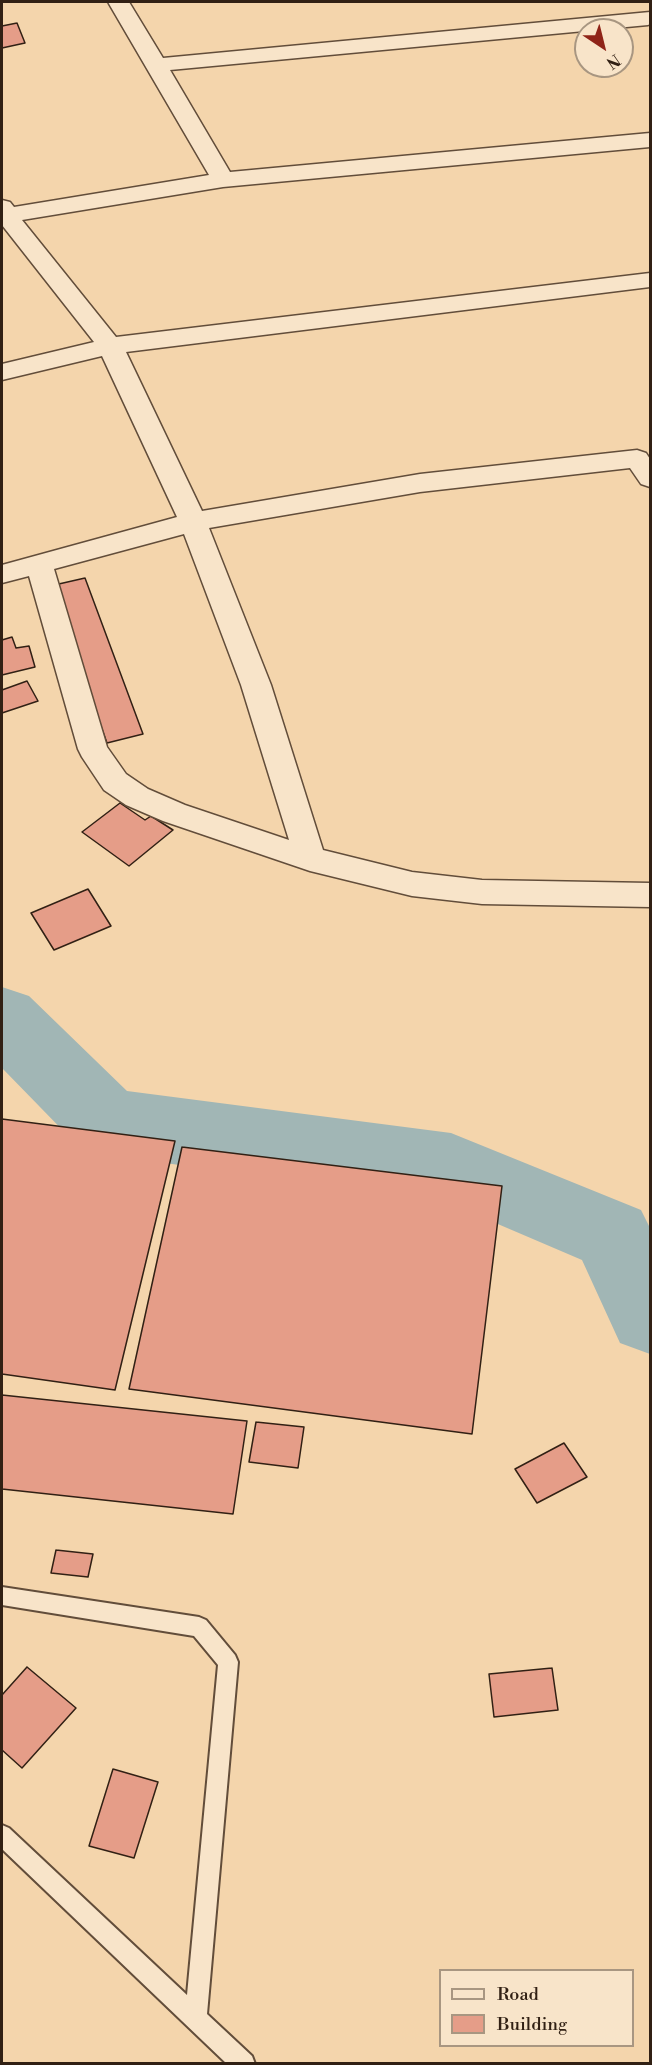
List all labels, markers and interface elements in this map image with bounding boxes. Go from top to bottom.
north arrow [574,18,634,78]
text: N [602,49,624,73]
legend [439,1969,634,2047]
text: Road [497,1983,539,2006]
text: Building [497,2013,567,2036]

